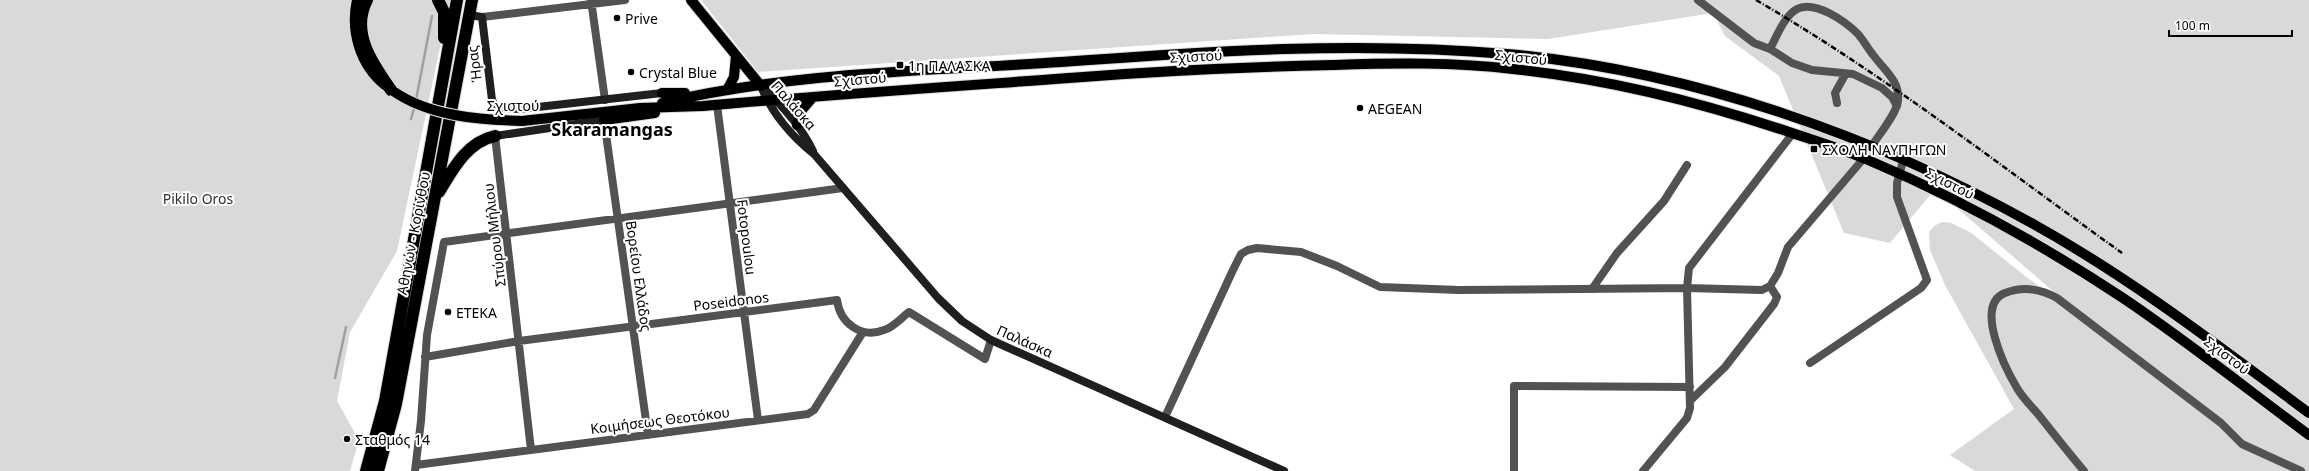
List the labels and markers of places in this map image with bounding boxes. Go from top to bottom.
place label: Prive [625,9,658,28]
marker: Prive [612,13,622,23]
place label: 1η ΠΑΛΑΣΚΑ [908,56,990,75]
marker: 1η ΠΑΛΑΣΚΑ [895,60,905,70]
place label: Crystal Blue [639,63,717,82]
marker: Crystal Blue [626,67,636,77]
place label: AEGEAN [1368,99,1422,118]
marker: AEGEAN [1355,103,1365,113]
place label: ΣΧΟΛΗ ΝΑΥΠΗΓΩΝ [1822,140,1946,159]
marker: ΣΧΟΛΗ ΝΑΥΠΗΓΩΝ [1809,144,1819,154]
place label: ETEKA [456,303,497,322]
marker: ETEKA [443,307,453,317]
place label: Σταθμός 14 [355,430,430,449]
marker: Σταθμός 14 [342,434,352,444]

